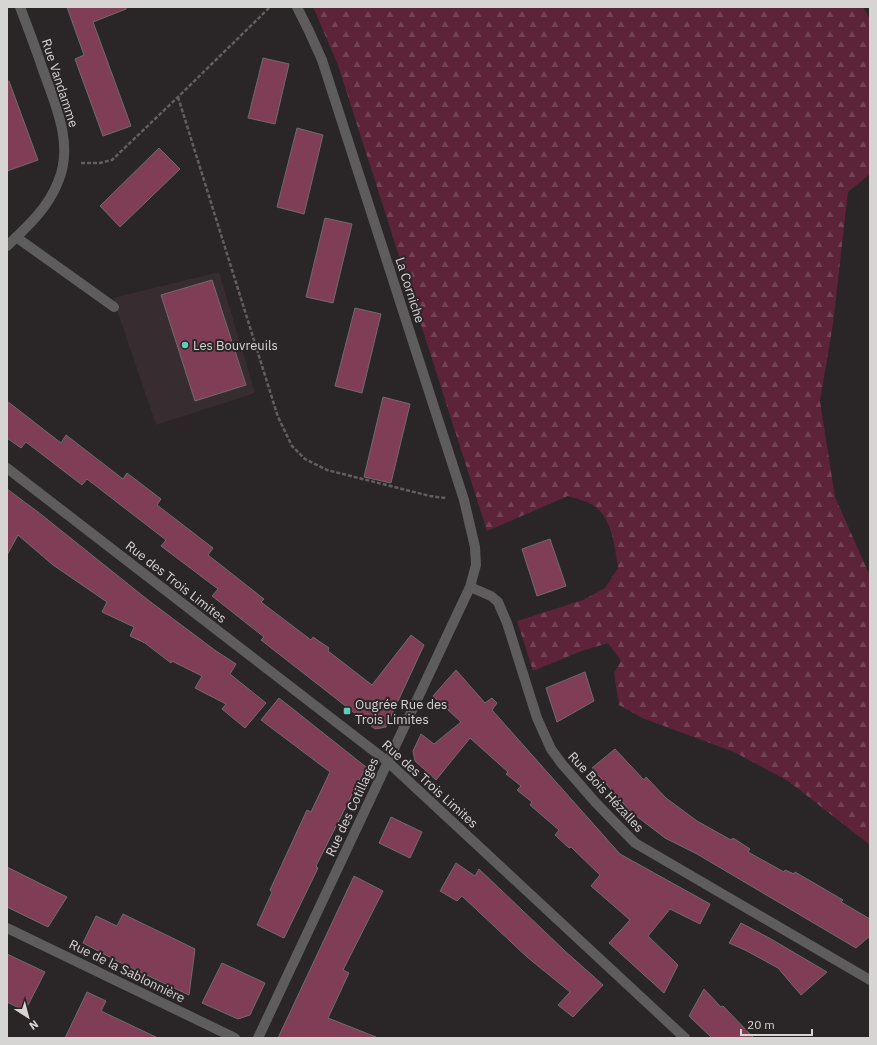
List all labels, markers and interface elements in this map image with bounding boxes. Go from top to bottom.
street label: Rue Vandamme [38,37,82,129]
street label: La Corniche [391,255,429,325]
place label: Les Bouvreuils [193,337,278,354]
marker: Les Bouvreuils [180,340,190,350]
street label: Rue des Trois Limites [122,537,230,627]
place label: Ougrée Rue des Trois Limites [355,696,447,728]
marker: Ougrée Rue des Trois Limites [342,706,352,716]
street label: Rue des Trois Limites [378,736,482,832]
street label: Rue Bois Hézalles [564,748,648,836]
street label: Rue des Cotillages [322,755,382,859]
street label: Rue de la Sablonnière [66,936,188,1006]
north arrow [8,997,48,1037]
scale bar [741,1011,812,1037]
text: N [27,1017,41,1033]
text: 20 m [747,1017,775,1032]

